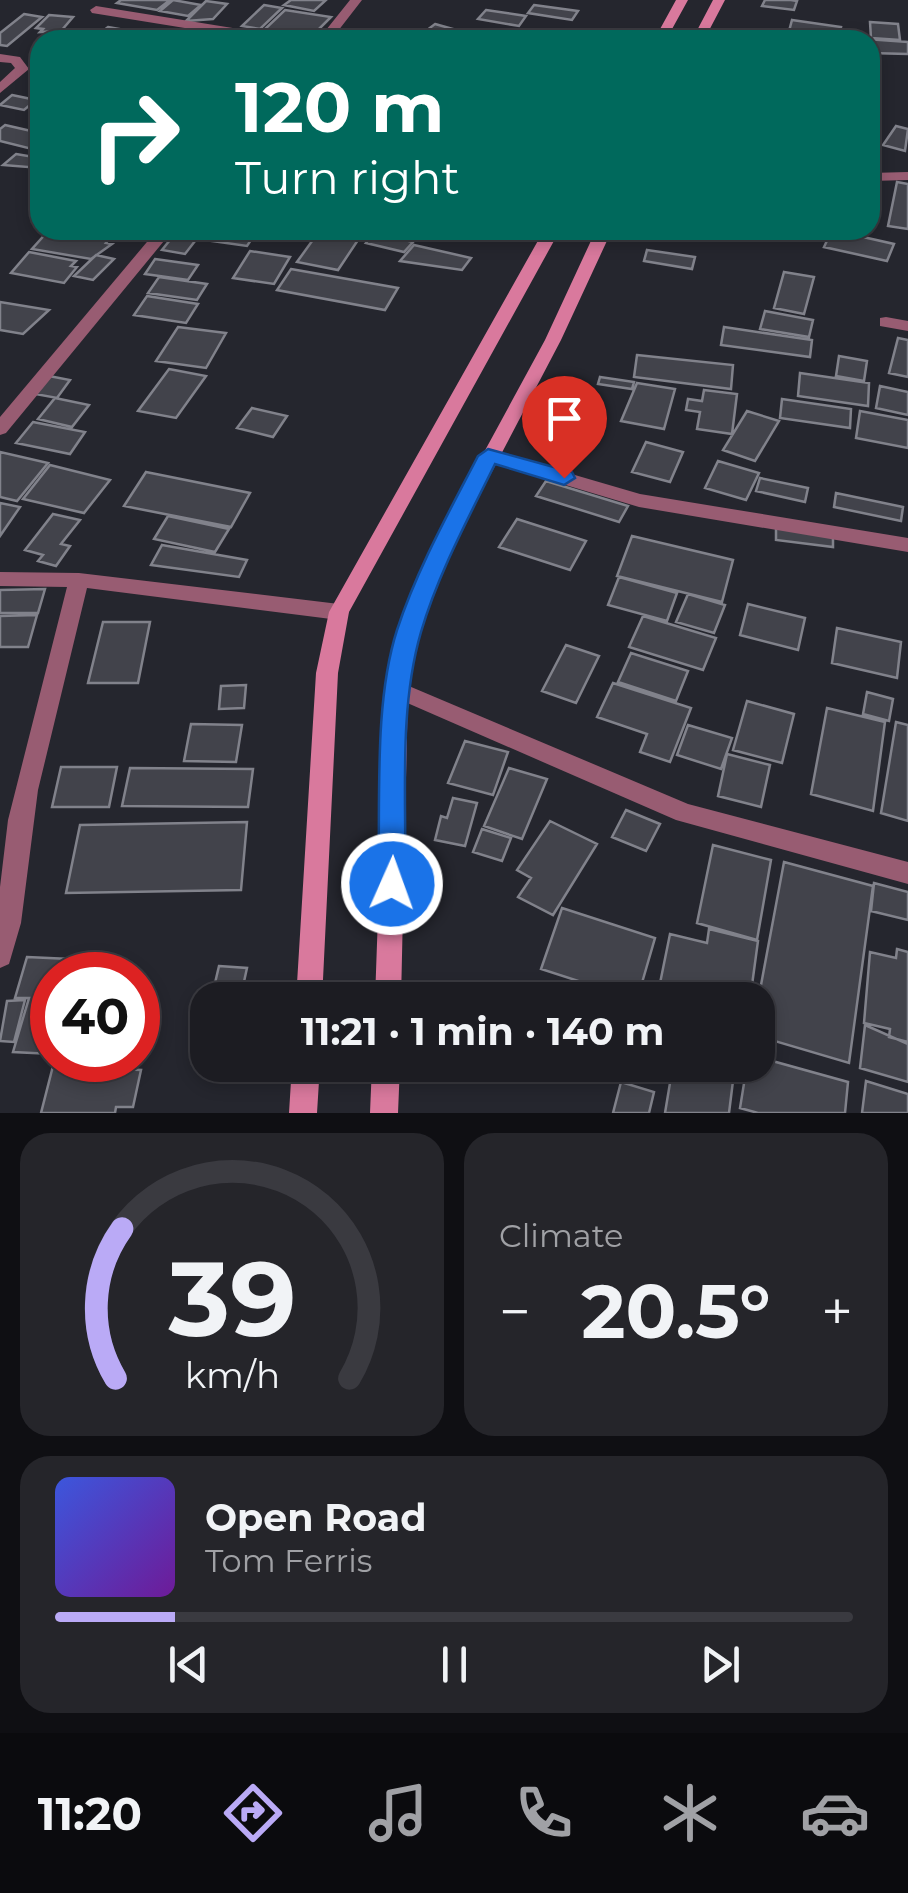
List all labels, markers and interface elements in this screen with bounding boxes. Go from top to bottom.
text: 120 m [235,64,445,150]
icon: right [70,70,200,200]
text: Turn right [235,150,460,205]
pin [522,376,607,479]
icon: arrive [537,391,592,446]
position arrow [340,832,444,936]
speed limit sign: 40 [30,952,160,1082]
text: 11:21 · 1 min · 140 m [301,1008,664,1055]
text: Climate [499,1216,623,1255]
text: 39 [167,1235,296,1362]
text: 20.5° [581,1265,771,1357]
text: − [499,1278,531,1345]
text: + [821,1278,853,1345]
text: km/h [184,1353,280,1397]
text: Open Road [205,1494,427,1541]
text: Tom Ferris [205,1541,372,1580]
icon: previous [161,1637,216,1692]
icon: pause [427,1637,482,1692]
icon: next [693,1637,748,1692]
icon: directions [218,1778,288,1848]
icon: music [363,1778,433,1848]
icon: phone [509,1778,579,1848]
icon: climate [655,1778,725,1848]
icon: car [800,1778,870,1848]
text: 11:20 [38,1786,142,1841]

